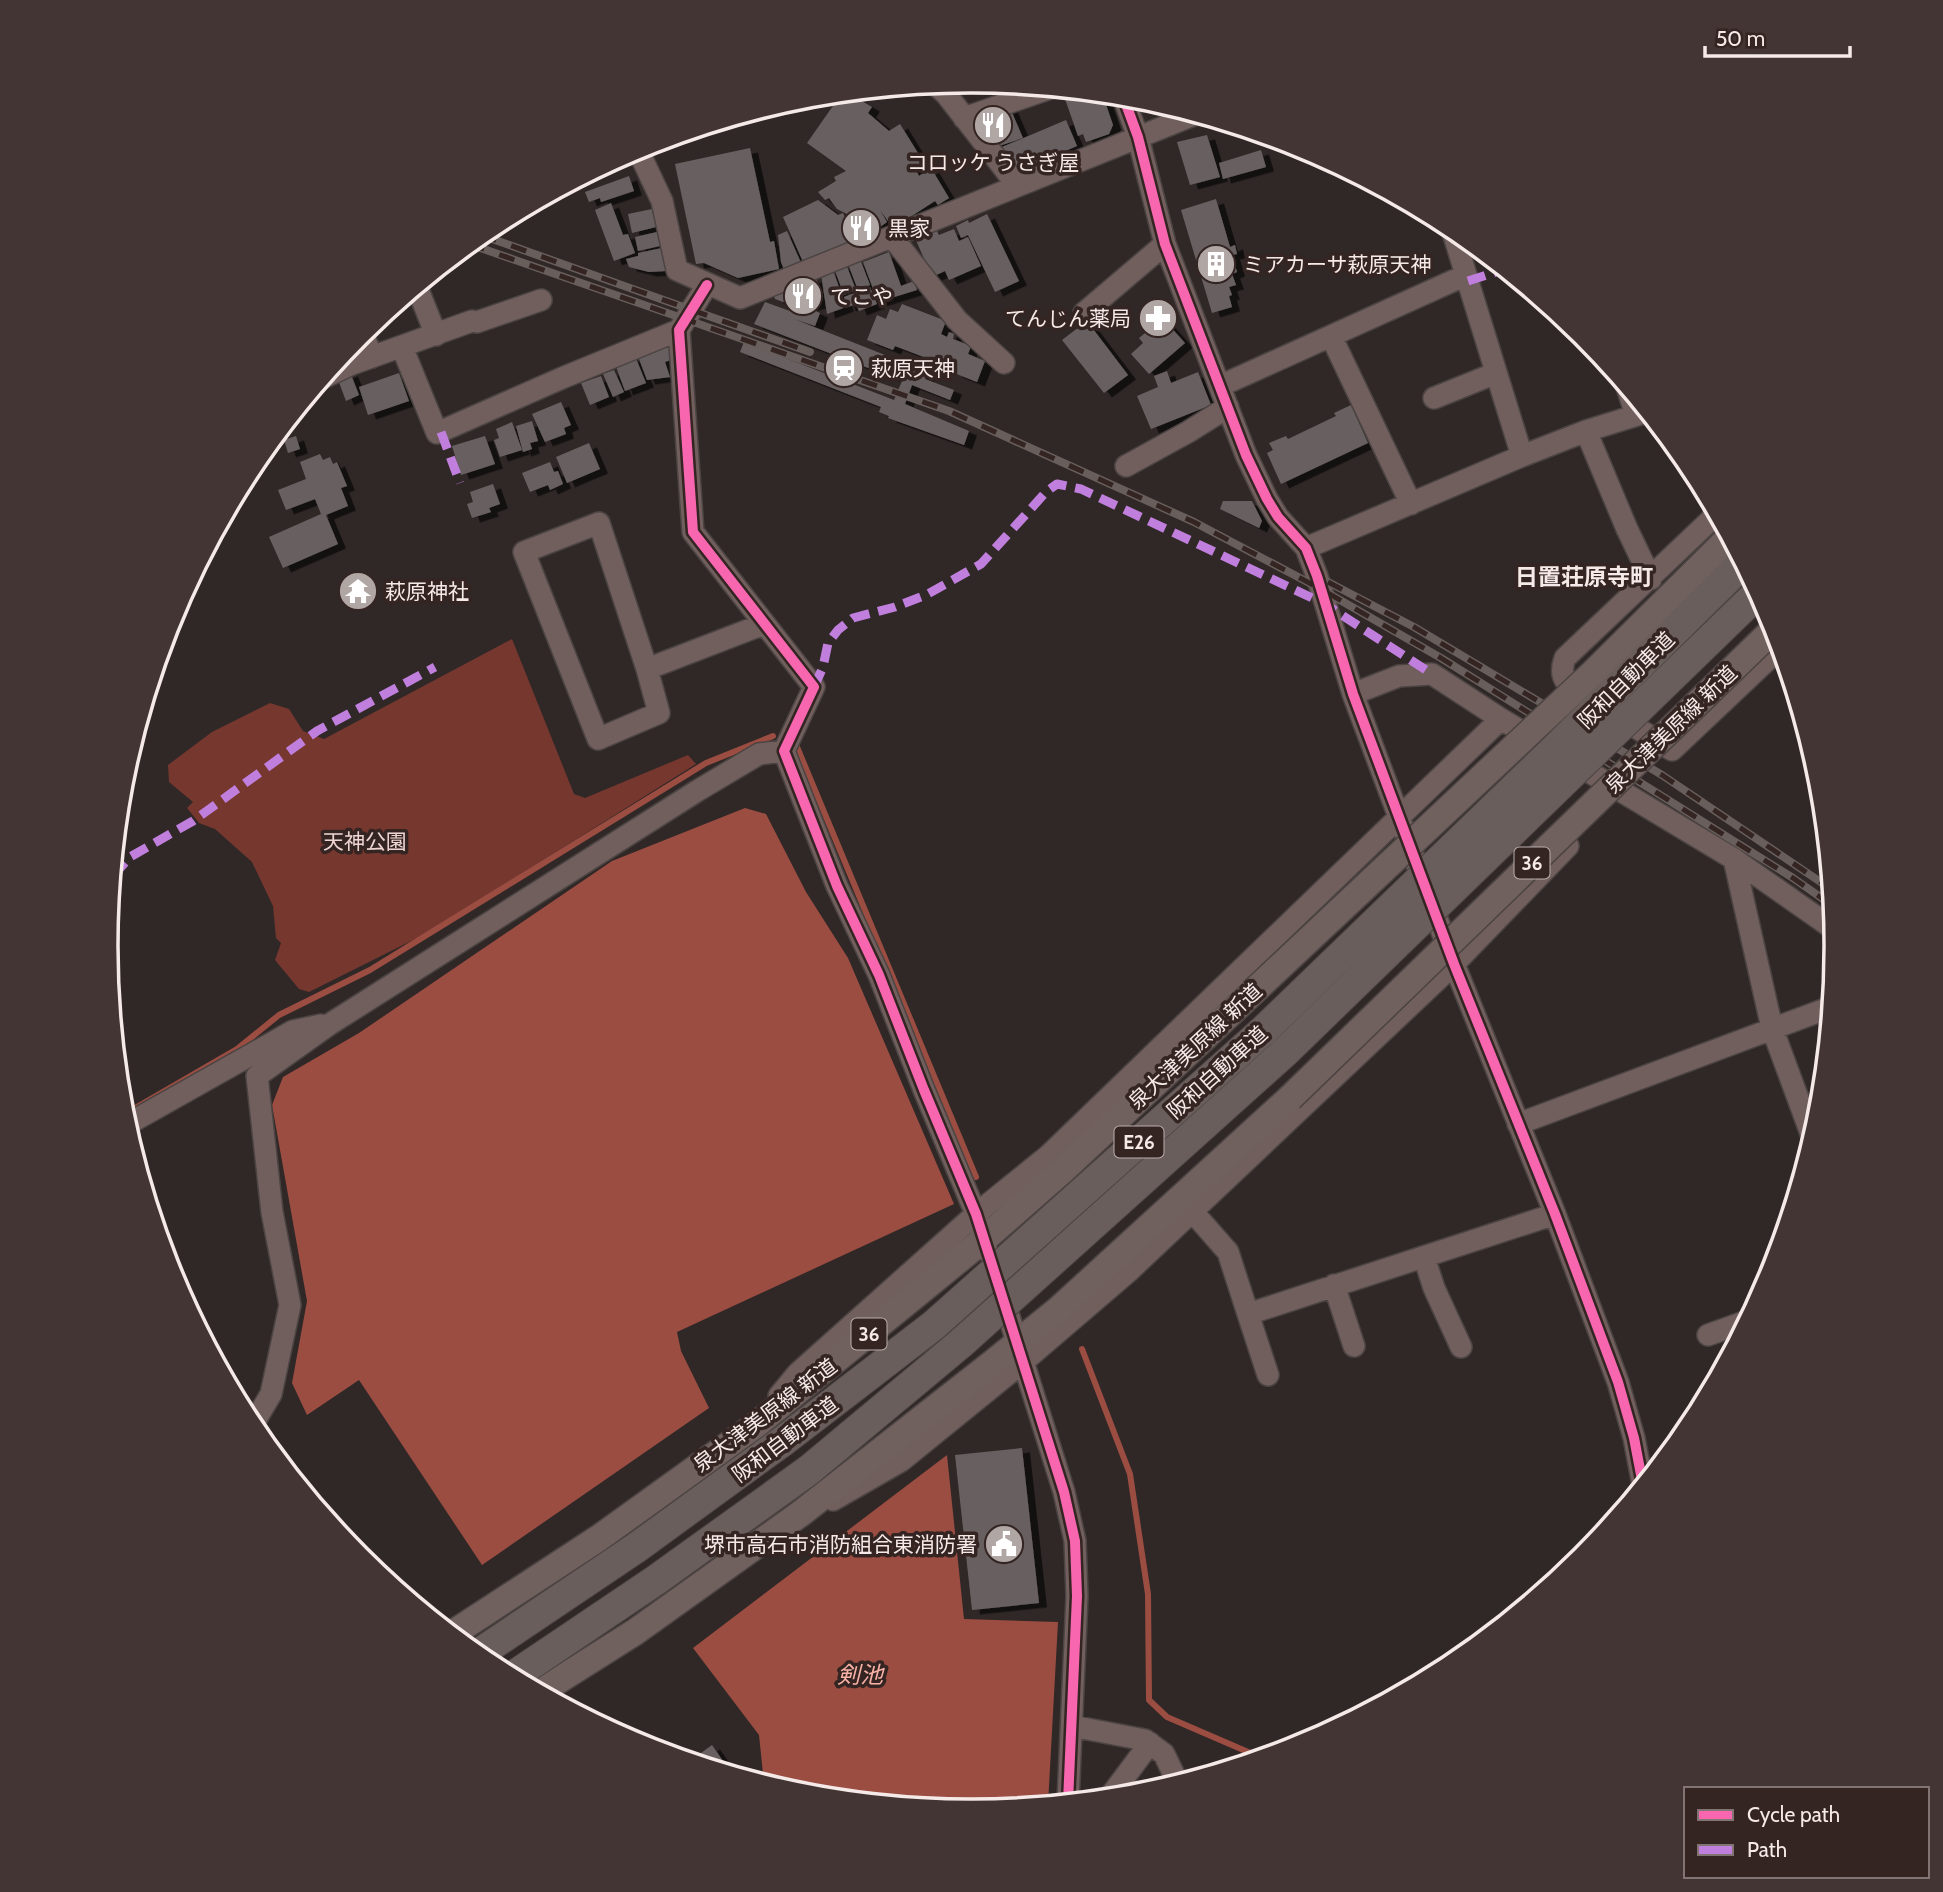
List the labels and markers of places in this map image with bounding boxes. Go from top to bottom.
restaurant icon: コロッケ うさぎ屋 [972,104,1014,146]
place label: コロッケ うさぎ屋 [907,150,1079,175]
restaurant icon: 黒家 [840,207,882,249]
place label: 黒家 [888,216,930,241]
building icon: ミアカーサ萩原天神 [1195,243,1237,285]
place label: ミアカーサ萩原天神 [1243,252,1432,277]
restaurant icon: てこや [782,275,824,317]
place label: てこや [830,284,893,309]
pharmacy icon: てんじん薬局 [1137,297,1179,339]
place label: てんじん薬局 [1005,306,1131,331]
station icon: 萩原天神 [823,347,865,389]
place label: 萩原天神 [871,356,955,381]
temple icon: 萩原神社 [337,570,379,612]
place label: 萩原神社 [385,579,469,604]
public building icon: 堺市高石市消防組合東消防署 [983,1523,1025,1565]
place label: 堺市高石市消防組合東消防署 [704,1532,977,1557]

